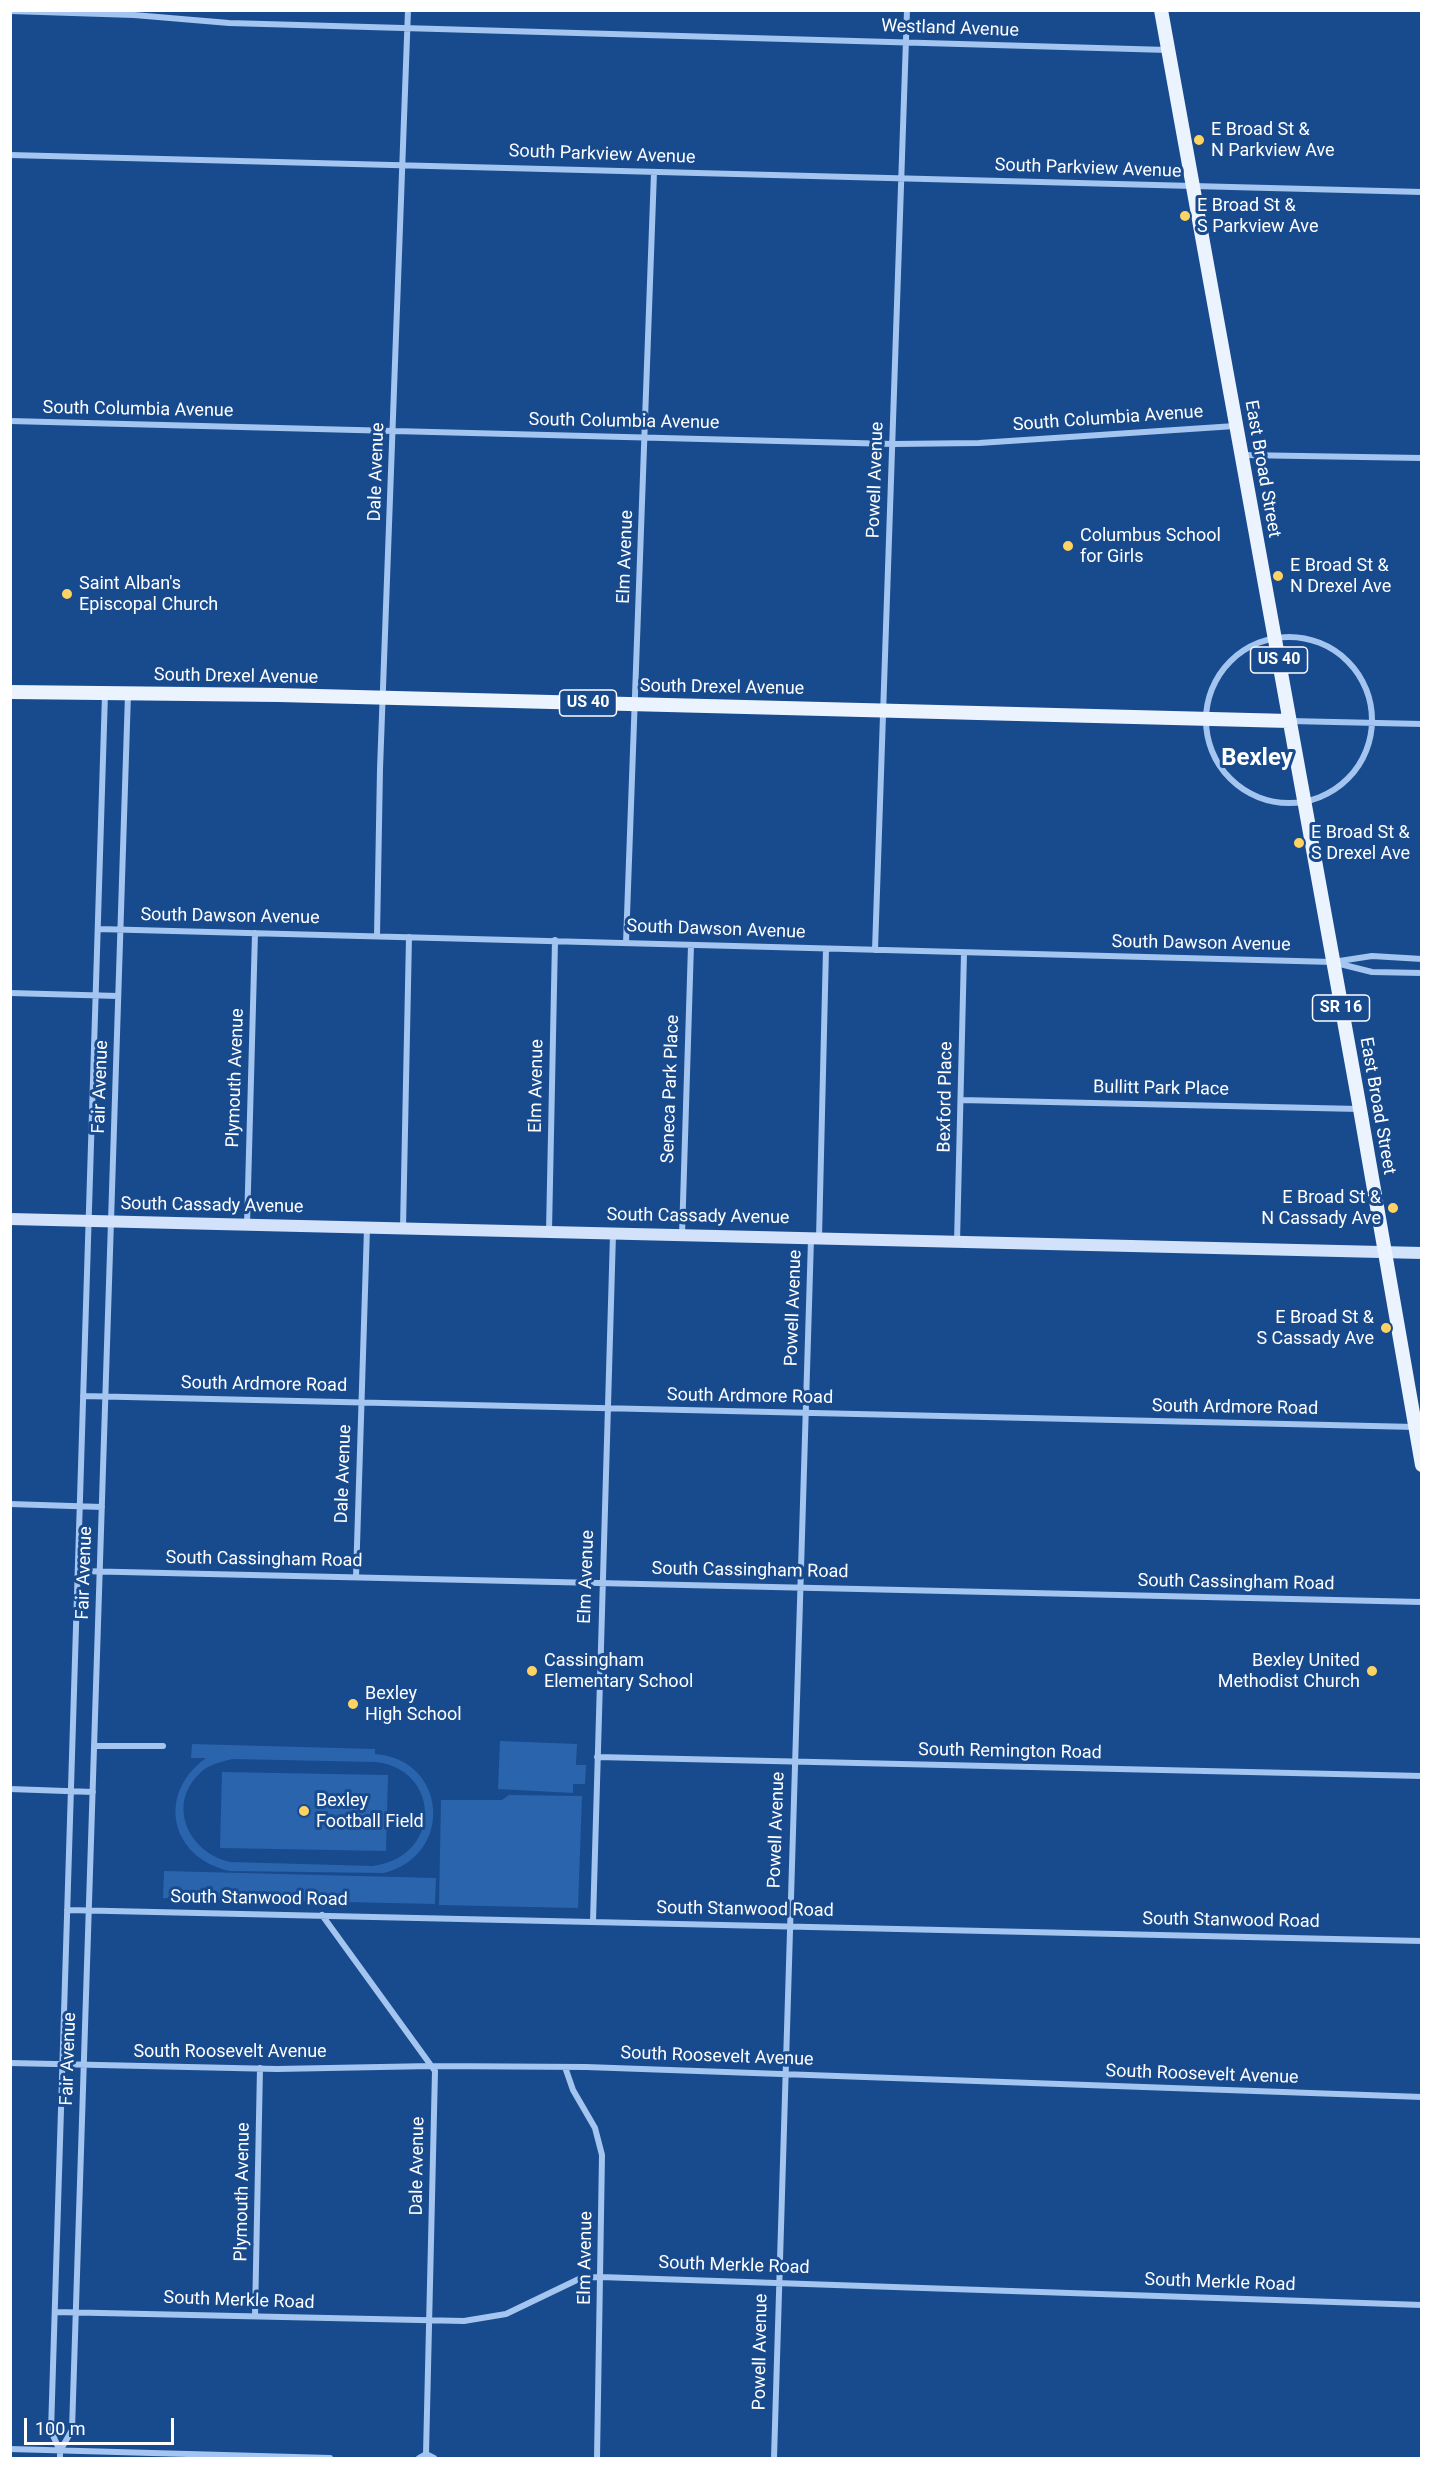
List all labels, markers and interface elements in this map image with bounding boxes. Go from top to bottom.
street label: Westland Avenue [881,16,1019,42]
place label: E Broad St & N Parkview Ave [1211,119,1335,162]
marker: E Broad St & N Parkview Ave [1192,133,1206,147]
street label: South Parkview Avenue [508,141,696,169]
street label: South Parkview Avenue [994,155,1182,183]
place label: E Broad St & S Parkview Ave [1197,195,1319,238]
marker: E Broad St & S Parkview Ave [1178,209,1192,223]
street label: South Columbia Avenue [42,398,234,422]
street label: East Broad Street [1239,399,1285,539]
street label: South Columbia Avenue [1012,402,1204,436]
street label: South Columbia Avenue [528,410,720,434]
street label: Powell Avenue [863,421,889,539]
street label: Dale Avenue [364,422,390,522]
street label: Elm Avenue [614,510,638,604]
place label: Columbus School for Girls [1080,525,1221,568]
marker: Columbus School for Girls [1061,539,1075,553]
place label: E Broad St & N Drexel Ave [1290,555,1391,598]
marker: E Broad St & N Drexel Ave [1271,569,1285,583]
place label: Saint Alban's Episcopal Church [79,573,218,616]
marker: Saint Alban's Episcopal Church [60,587,74,601]
road number: US 40 [1250,647,1308,673]
street label: South Drexel Avenue [154,665,318,689]
street label: South Drexel Avenue [640,676,804,700]
road number: US 40 [560,690,616,716]
district label: Bexley [1221,745,1293,773]
place label: E Broad St & S Drexel Ave [1311,822,1410,864]
marker: E Broad St & S Drexel Ave [1292,836,1306,850]
street label: South Dawson Avenue [140,905,320,929]
street label: South Dawson Avenue [626,916,806,944]
street label: South Dawson Avenue [1111,932,1291,956]
road number: SR 16 [1312,995,1370,1021]
street label: Plymouth Avenue [223,1008,249,1148]
street label: Seneca Park Place [658,1014,684,1164]
street label: East Broad Street [1354,1036,1400,1176]
street label: Elm Avenue [525,1039,549,1133]
street label: Fair Avenue [89,1040,113,1134]
street label: Bexford Place [934,1041,958,1153]
street label: Bullitt Park Place [1093,1077,1229,1101]
place label: E Broad St & N Cassady Ave [1261,1187,1381,1230]
street label: South Cassady Avenue [120,1194,304,1218]
marker: E Broad St & N Cassady Ave [1386,1201,1400,1215]
street label: South Cassady Avenue [606,1205,790,1229]
street label: Powell Avenue [781,1249,807,1367]
place label: E Broad St & S Cassady Ave [1256,1307,1374,1350]
marker: E Broad St & S Cassady Ave [1379,1321,1393,1335]
street label: South Ardmore Road [181,1373,347,1397]
street label: South Ardmore Road [667,1385,833,1409]
street label: South Ardmore Road [1152,1396,1318,1420]
street label: Dale Avenue [331,1424,357,1524]
street label: Fair Avenue [73,1526,97,1620]
street label: Elm Avenue [575,1530,599,1624]
street label: South Cassingham Road [165,1547,363,1573]
street label: South Cassingham Road [651,1558,849,1584]
street label: South Cassingham Road [1137,1570,1335,1596]
place label: Cassingham Elementary School [544,1650,693,1692]
place label: Bexley United Methodist Church [1218,1650,1360,1692]
marker: Cassingham Elementary School [525,1664,539,1678]
marker: Bexley United Methodist Church [1365,1664,1379,1678]
place label: Bexley High School [365,1683,462,1726]
marker: Bexley High School [346,1697,360,1711]
street label: South Remington Road [918,1740,1102,1764]
street label: Powell Avenue [764,1771,790,1889]
place label: Bexley Football Field [316,1790,424,1832]
marker: Bexley Football Field [297,1804,311,1818]
street label: South Stanwood Road [170,1887,348,1911]
street label: South Stanwood Road [656,1898,834,1922]
street label: South Stanwood Road [1142,1909,1320,1933]
street label: Fair Avenue [57,2012,81,2106]
street label: South Roosevelt Avenue [133,2041,327,2063]
street label: South Roosevelt Avenue [620,2043,814,2071]
street label: South Roosevelt Avenue [1105,2061,1299,2089]
street label: Dale Avenue [406,2116,430,2216]
street label: Plymouth Avenue [231,2122,255,2262]
street label: Elm Avenue [574,2211,598,2305]
street label: South Merkle Road [658,2253,810,2279]
street label: South Merkle Road [1144,2270,1296,2296]
street label: South Merkle Road [163,2288,315,2314]
street label: Powell Avenue [749,2293,773,2411]
scale bar [27,2406,177,2444]
text: 100 m [35,2418,86,2439]

